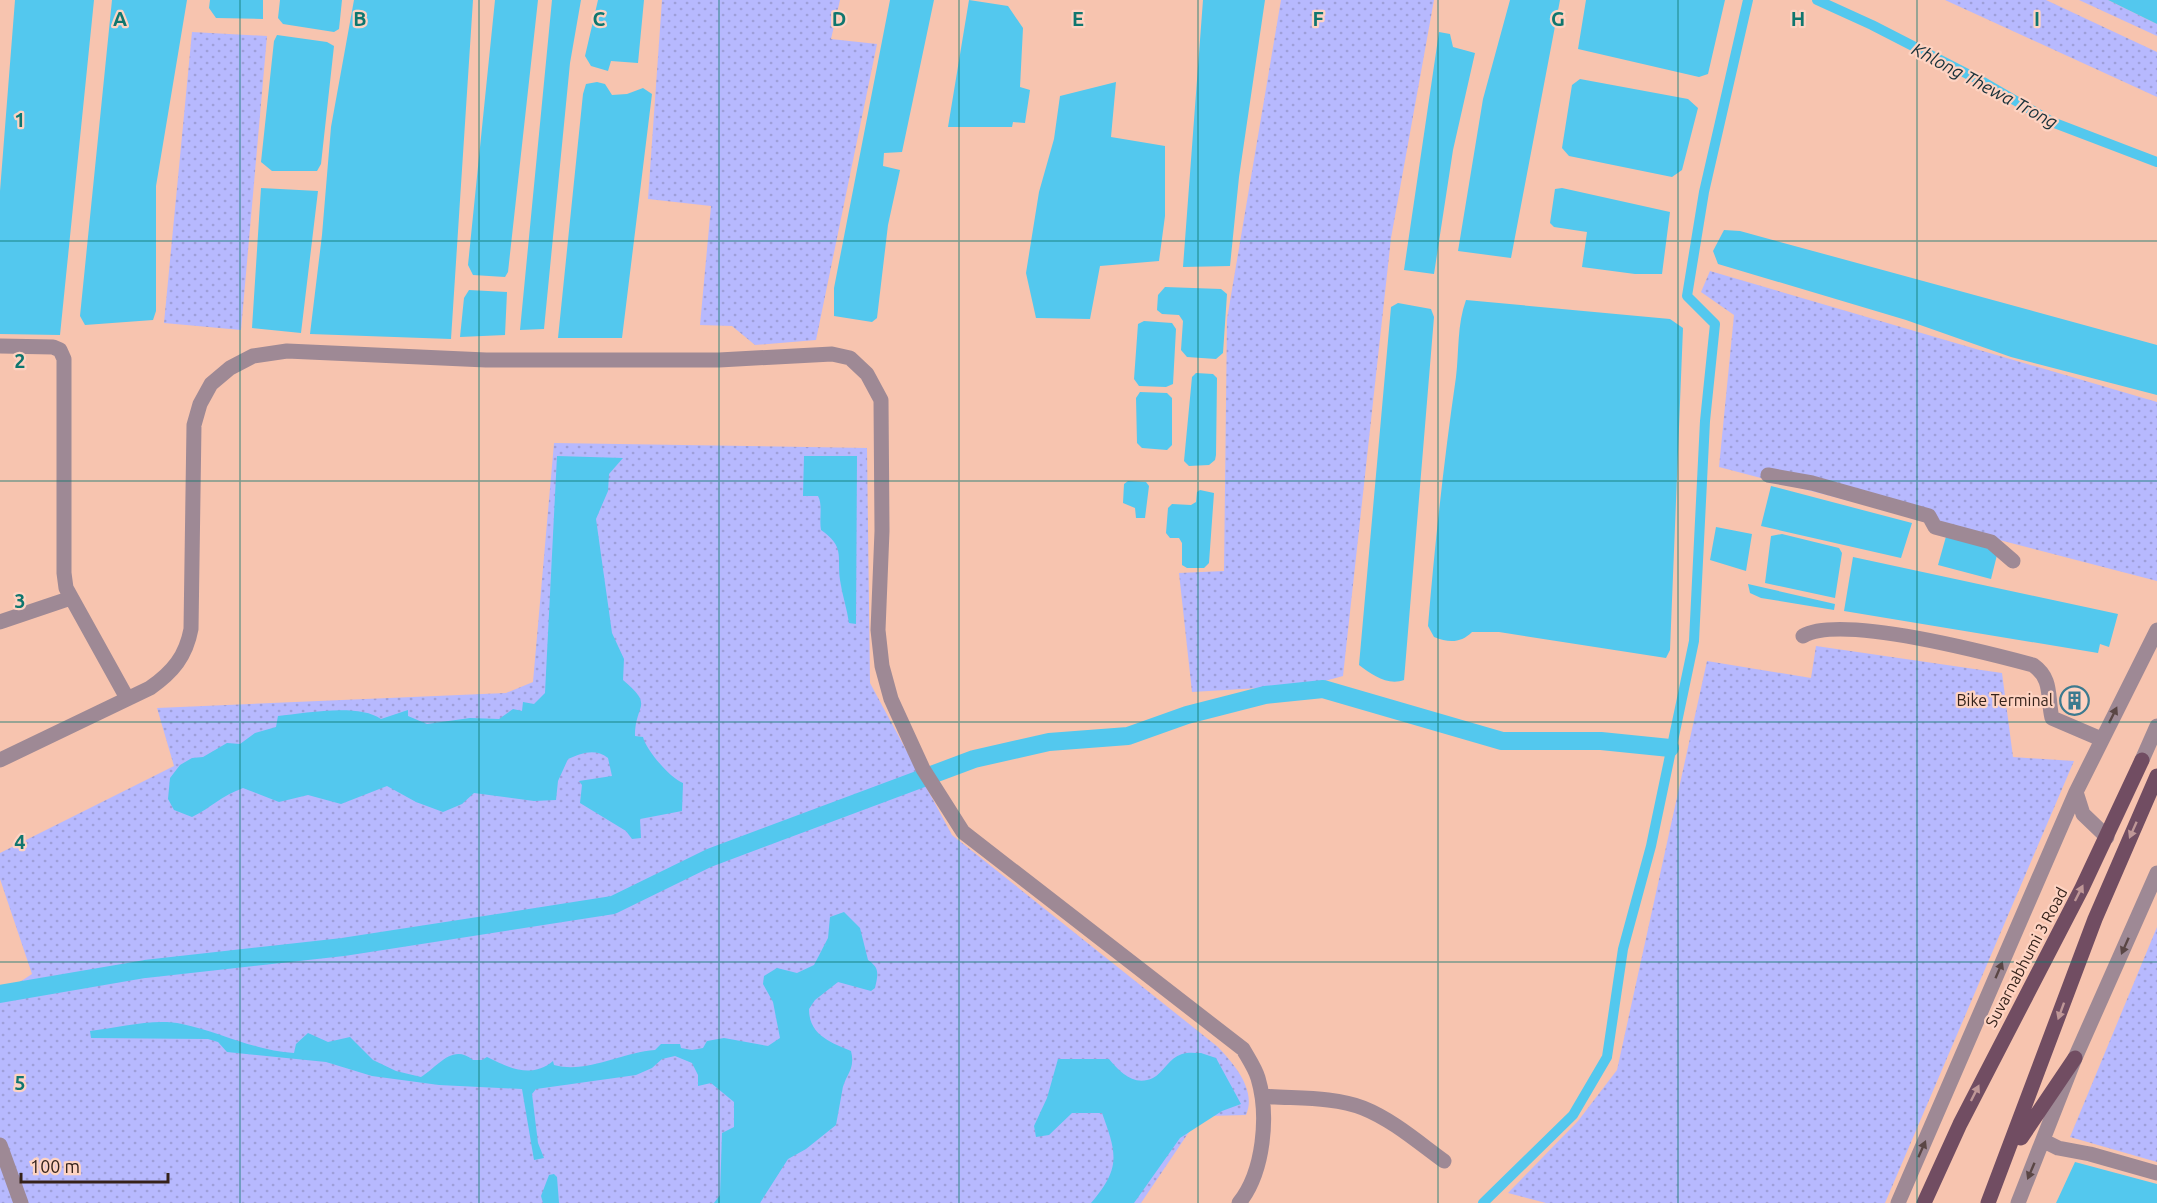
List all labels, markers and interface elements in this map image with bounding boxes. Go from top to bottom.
text: A [113,7,127,30]
text: B [353,7,367,30]
text: C [593,7,606,30]
text: D [832,7,846,30]
text: E [1072,7,1084,30]
text: F [1312,7,1324,30]
text: G [1551,7,1565,30]
text: H [1791,7,1805,30]
text: I [2034,7,2040,30]
water label: Khlong Thewa Trong [1909,38,2061,132]
text: 1 [14,108,26,131]
text: 2 [14,349,26,372]
text: 3 [14,589,26,612]
building icon: Bike Terminal [2058,684,2090,716]
place label: Bike Terminal [1956,691,2053,709]
one-way arrow [2108,707,2117,724]
one-way arrow [2128,821,2138,839]
text: 4 [14,830,26,853]
street label: Suvarnabhumi 3 Road [1982,884,2070,1030]
one-way arrow [2075,885,2084,902]
one-way arrow [2120,937,2129,955]
one-way arrow [1995,962,2004,979]
one-way arrow [2055,1002,2065,1020]
text: 5 [14,1071,26,1094]
one-way arrow [1970,1084,1980,1101]
one-way arrow [1917,1140,1927,1158]
scale bar [21,1146,168,1184]
text: 100 m [30,1156,80,1176]
one-way arrow [2026,1163,2036,1181]

